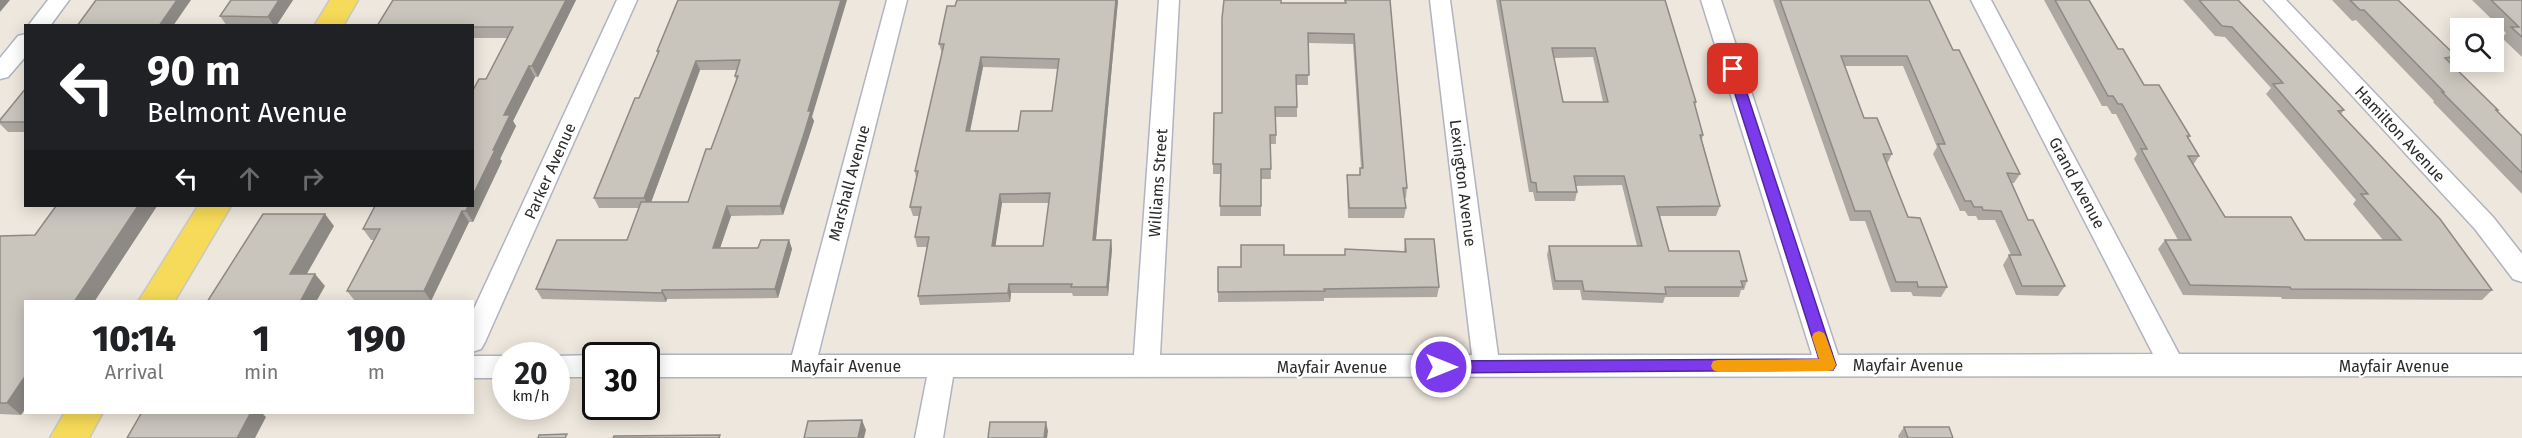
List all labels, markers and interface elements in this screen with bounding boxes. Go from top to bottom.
map controls [2450,18,2504,72]
button: search [2450,18,2504,72]
pin [1707,43,1758,94]
text: 90 m [147,46,241,96]
icon: left [48,48,126,126]
icon: arrive [1716,52,1749,85]
street label: Hamilton Avenue [2351,82,2449,186]
text: Belmont Avenue [147,97,347,129]
street label: Lexington Avenue [1446,118,1480,248]
street label: Parker Avenue [520,120,580,222]
street label: Marshall Avenue [824,123,874,243]
street label: Williams Street [1145,128,1171,238]
street label: Grand Avenue [2045,134,2109,232]
icon: left [170,162,203,195]
icon: ahead [233,162,266,195]
icon: right [296,162,329,195]
text: 10:14 [92,317,176,361]
text: 1 [253,317,270,361]
text: 190 [347,317,406,361]
position arrow [1409,335,1473,399]
speed limit sign: 30 [582,342,660,420]
text: 20 [514,356,548,392]
street label: Mayfair Avenue [1853,356,1963,375]
street label: Mayfair Avenue [791,357,901,376]
street label: Mayfair Avenue [2339,357,2449,376]
street label: Mayfair Avenue [1277,358,1387,377]
text: Arrival [105,360,163,384]
text: min [244,360,279,384]
text: m [368,360,385,384]
text: km/h [512,387,550,405]

